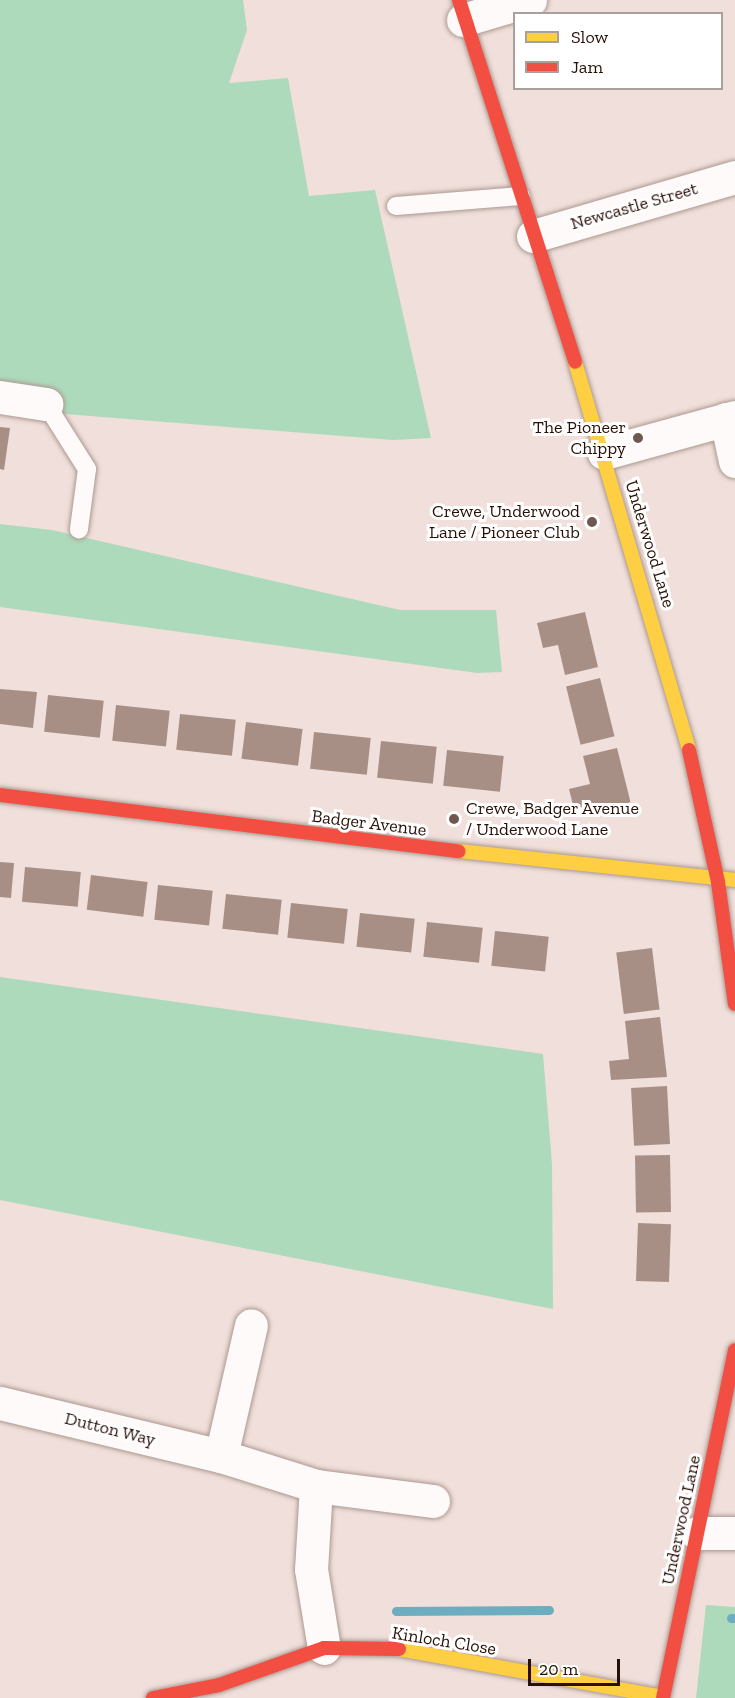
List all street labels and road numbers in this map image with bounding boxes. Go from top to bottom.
street label: Newcastle Street [568,178,700,234]
street label: Underwood Lane [620,478,680,610]
street label: Badger Avenue [310,805,428,841]
street label: Dutton Way [62,1407,158,1451]
street label: Underwood Lane [657,1453,705,1587]
street label: Kinloch Close [390,1622,498,1660]

